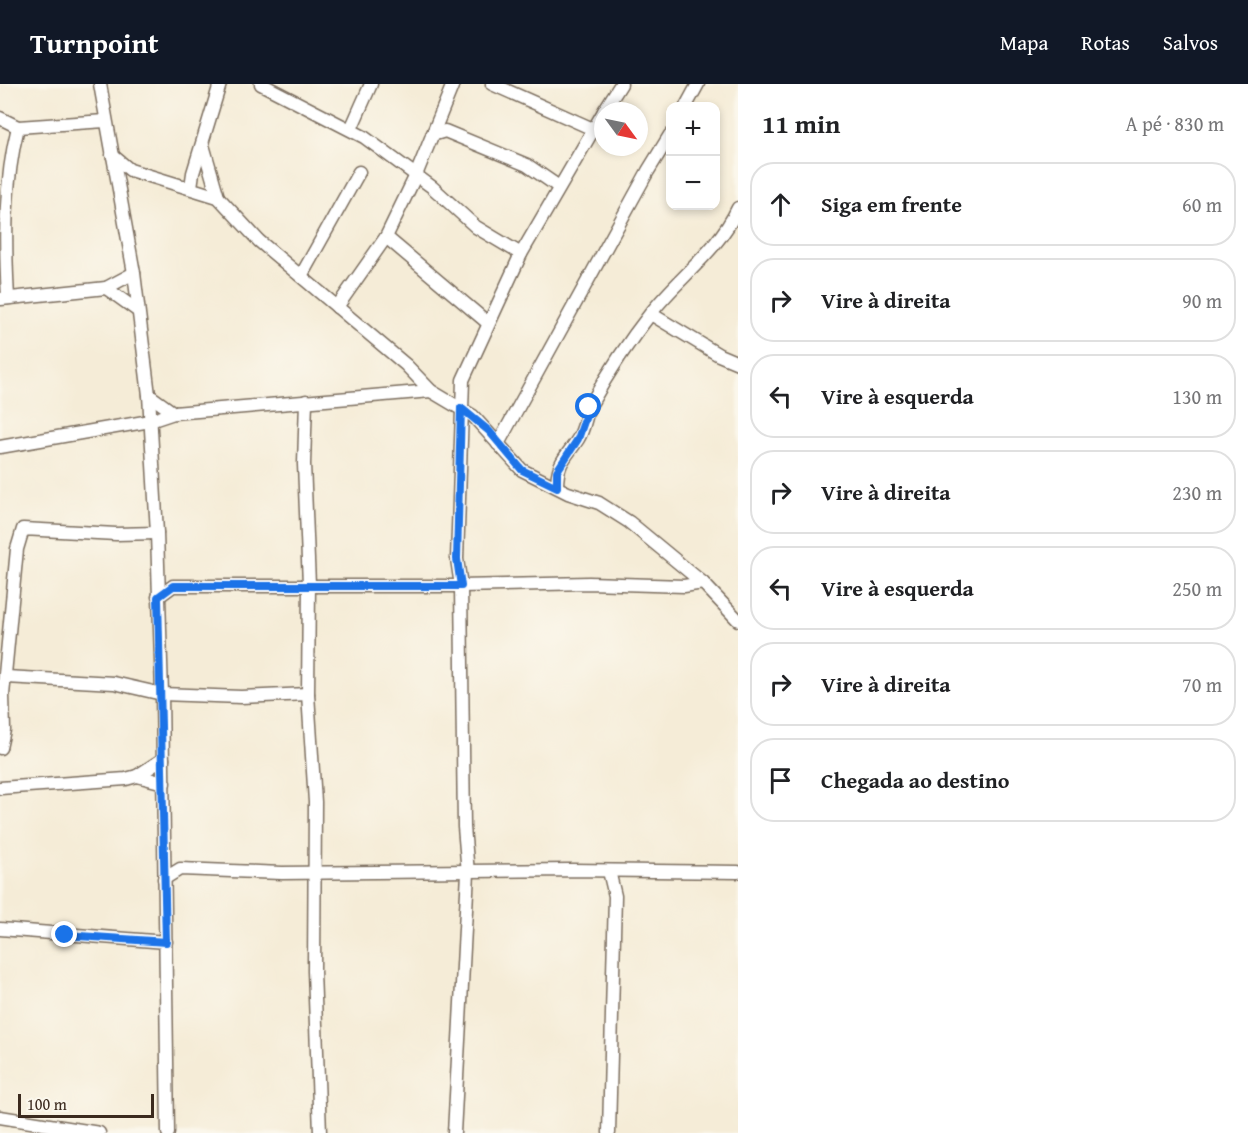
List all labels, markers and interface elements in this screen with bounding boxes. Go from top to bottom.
text: Turnpoint [30,22,159,63]
text: Mapa [1000,27,1048,58]
text: Rotas [1081,27,1130,58]
text: Salvos [1163,27,1218,58]
north arrow [594,102,648,156]
map controls [666,102,720,210]
button: + [666,102,720,156]
text: 11 min [762,104,840,143]
text: A pé · 830 m [1126,109,1224,138]
button: − [666,156,720,210]
icon: ahead [764,188,797,221]
text: Siga em frente [821,188,962,220]
text: 60 m [1182,190,1222,219]
icon: right [764,284,797,317]
text: Vire à direita [821,284,951,316]
text: 90 m [1182,286,1222,315]
icon: left [764,380,797,413]
text: Vire à esquerda [821,380,974,412]
text: 130 m [1172,382,1222,411]
route start [575,393,601,419]
icon: right [764,476,797,509]
text: Vire à direita [821,476,951,508]
text: 230 m [1172,478,1222,507]
icon: left [764,572,797,605]
text: Vire à esquerda [821,572,974,604]
text: 250 m [1172,574,1222,603]
icon: right [764,668,797,701]
text: Vire à direita [821,668,951,700]
text: 70 m [1182,670,1222,699]
icon: arrive [764,764,797,797]
text: Chegada ao destino [821,764,1009,796]
route end [51,921,77,947]
scale bar [18,1091,154,1118]
text: 100 m [27,1092,67,1116]

